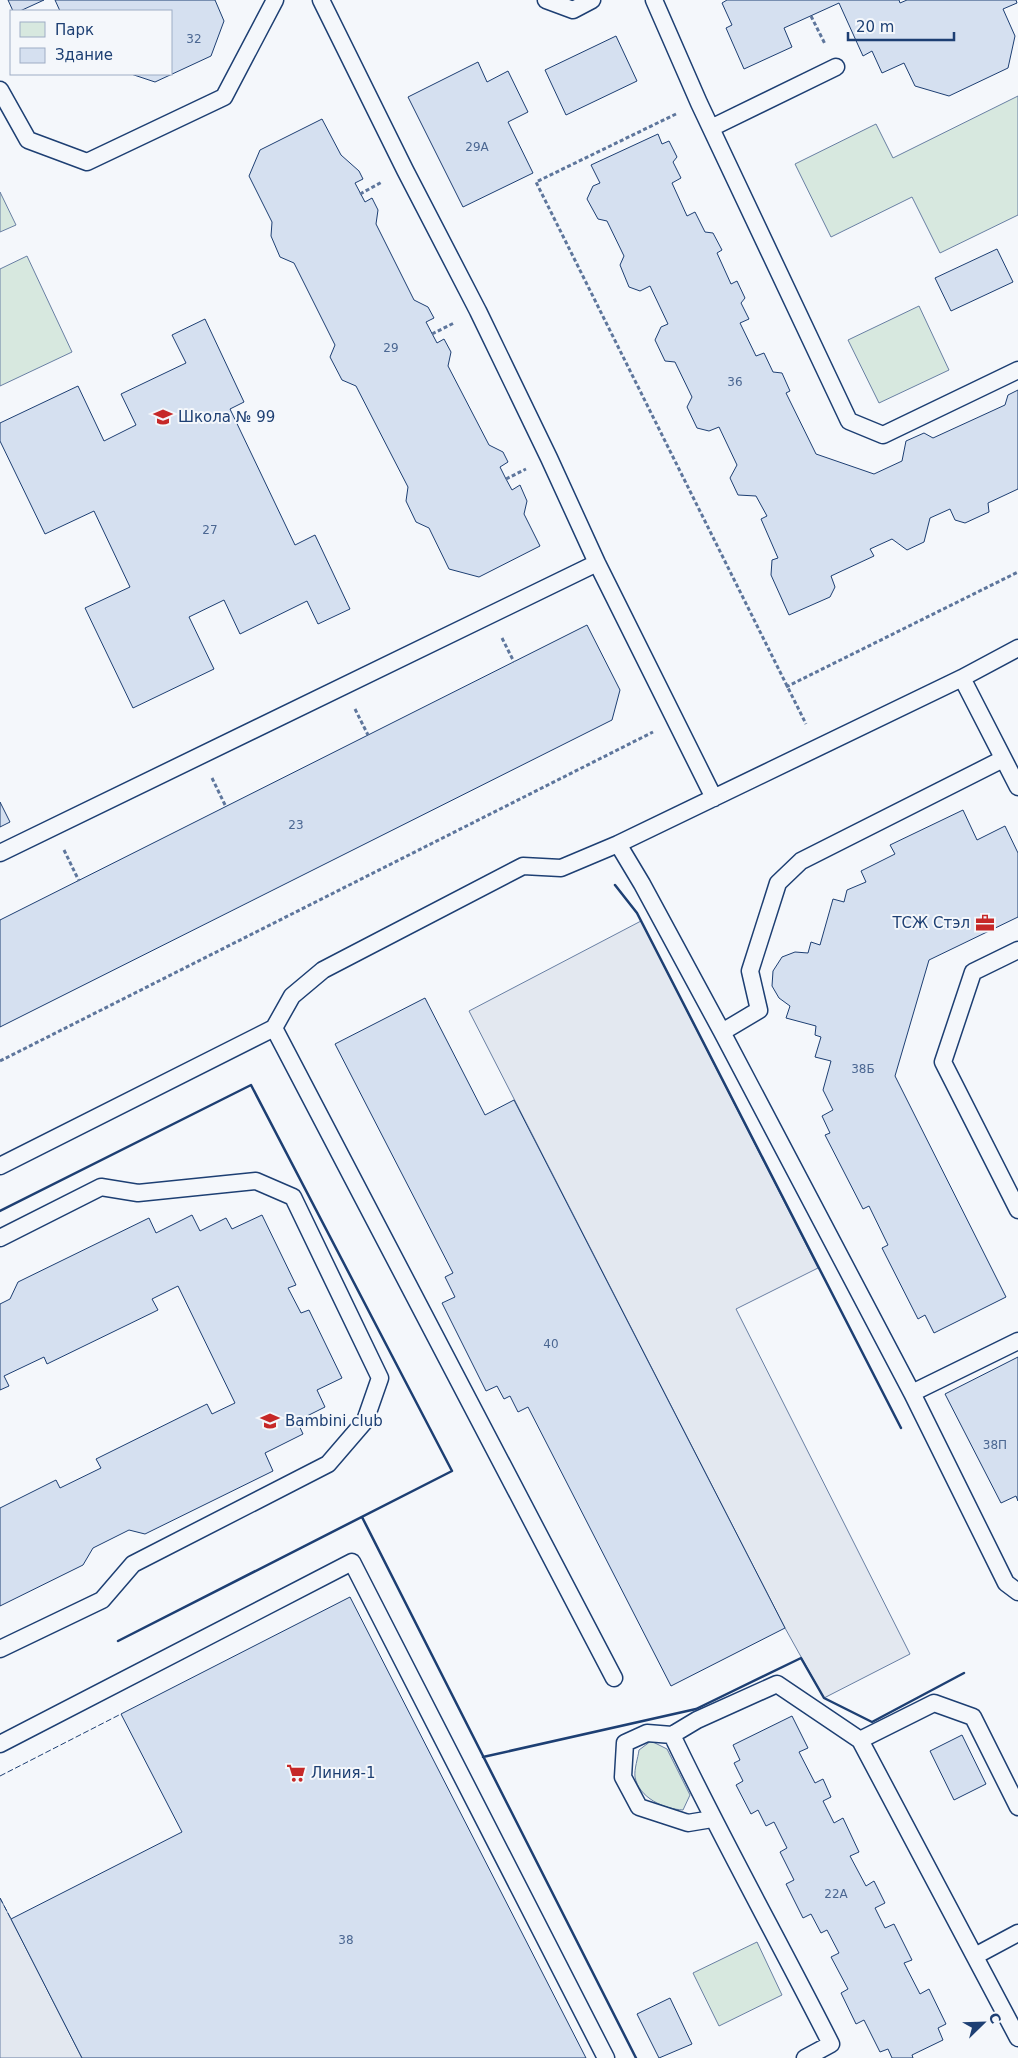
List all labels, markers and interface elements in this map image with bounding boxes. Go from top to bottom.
legend [10,10,172,75]
scale bar [848,10,954,42]
text: 20 m [856,18,894,36]
text: Парк [55,21,94,39]
house number: 32 [186,32,202,46]
text: Здание [55,46,113,64]
house number: 29А [465,140,490,154]
house number: 29 [383,341,399,355]
house number: 36 [727,375,743,389]
school or university icon: Школа № 99 [152,406,174,428]
place label: Школа № 99 [178,408,275,426]
house number: 27 [202,523,218,537]
house number: 23 [288,818,304,832]
office icon: ТСЖ Стэл [974,912,996,934]
place label: ТСЖ Стэл [891,914,970,932]
house number: 38Б [851,1062,875,1076]
house number: 40 [543,1337,559,1351]
school or university icon: Bambini club [259,1410,281,1432]
place label: Bambini club [285,1412,383,1430]
house number: 38П [983,1438,1007,1452]
supermarket icon: Линия-1 [285,1762,307,1784]
place label: Линия-1 [311,1764,376,1782]
house number: 22А [824,1887,849,1901]
house number: 38 [338,1933,354,1947]
north arrow [958,1998,1008,2048]
text: С [986,2010,1004,2026]

